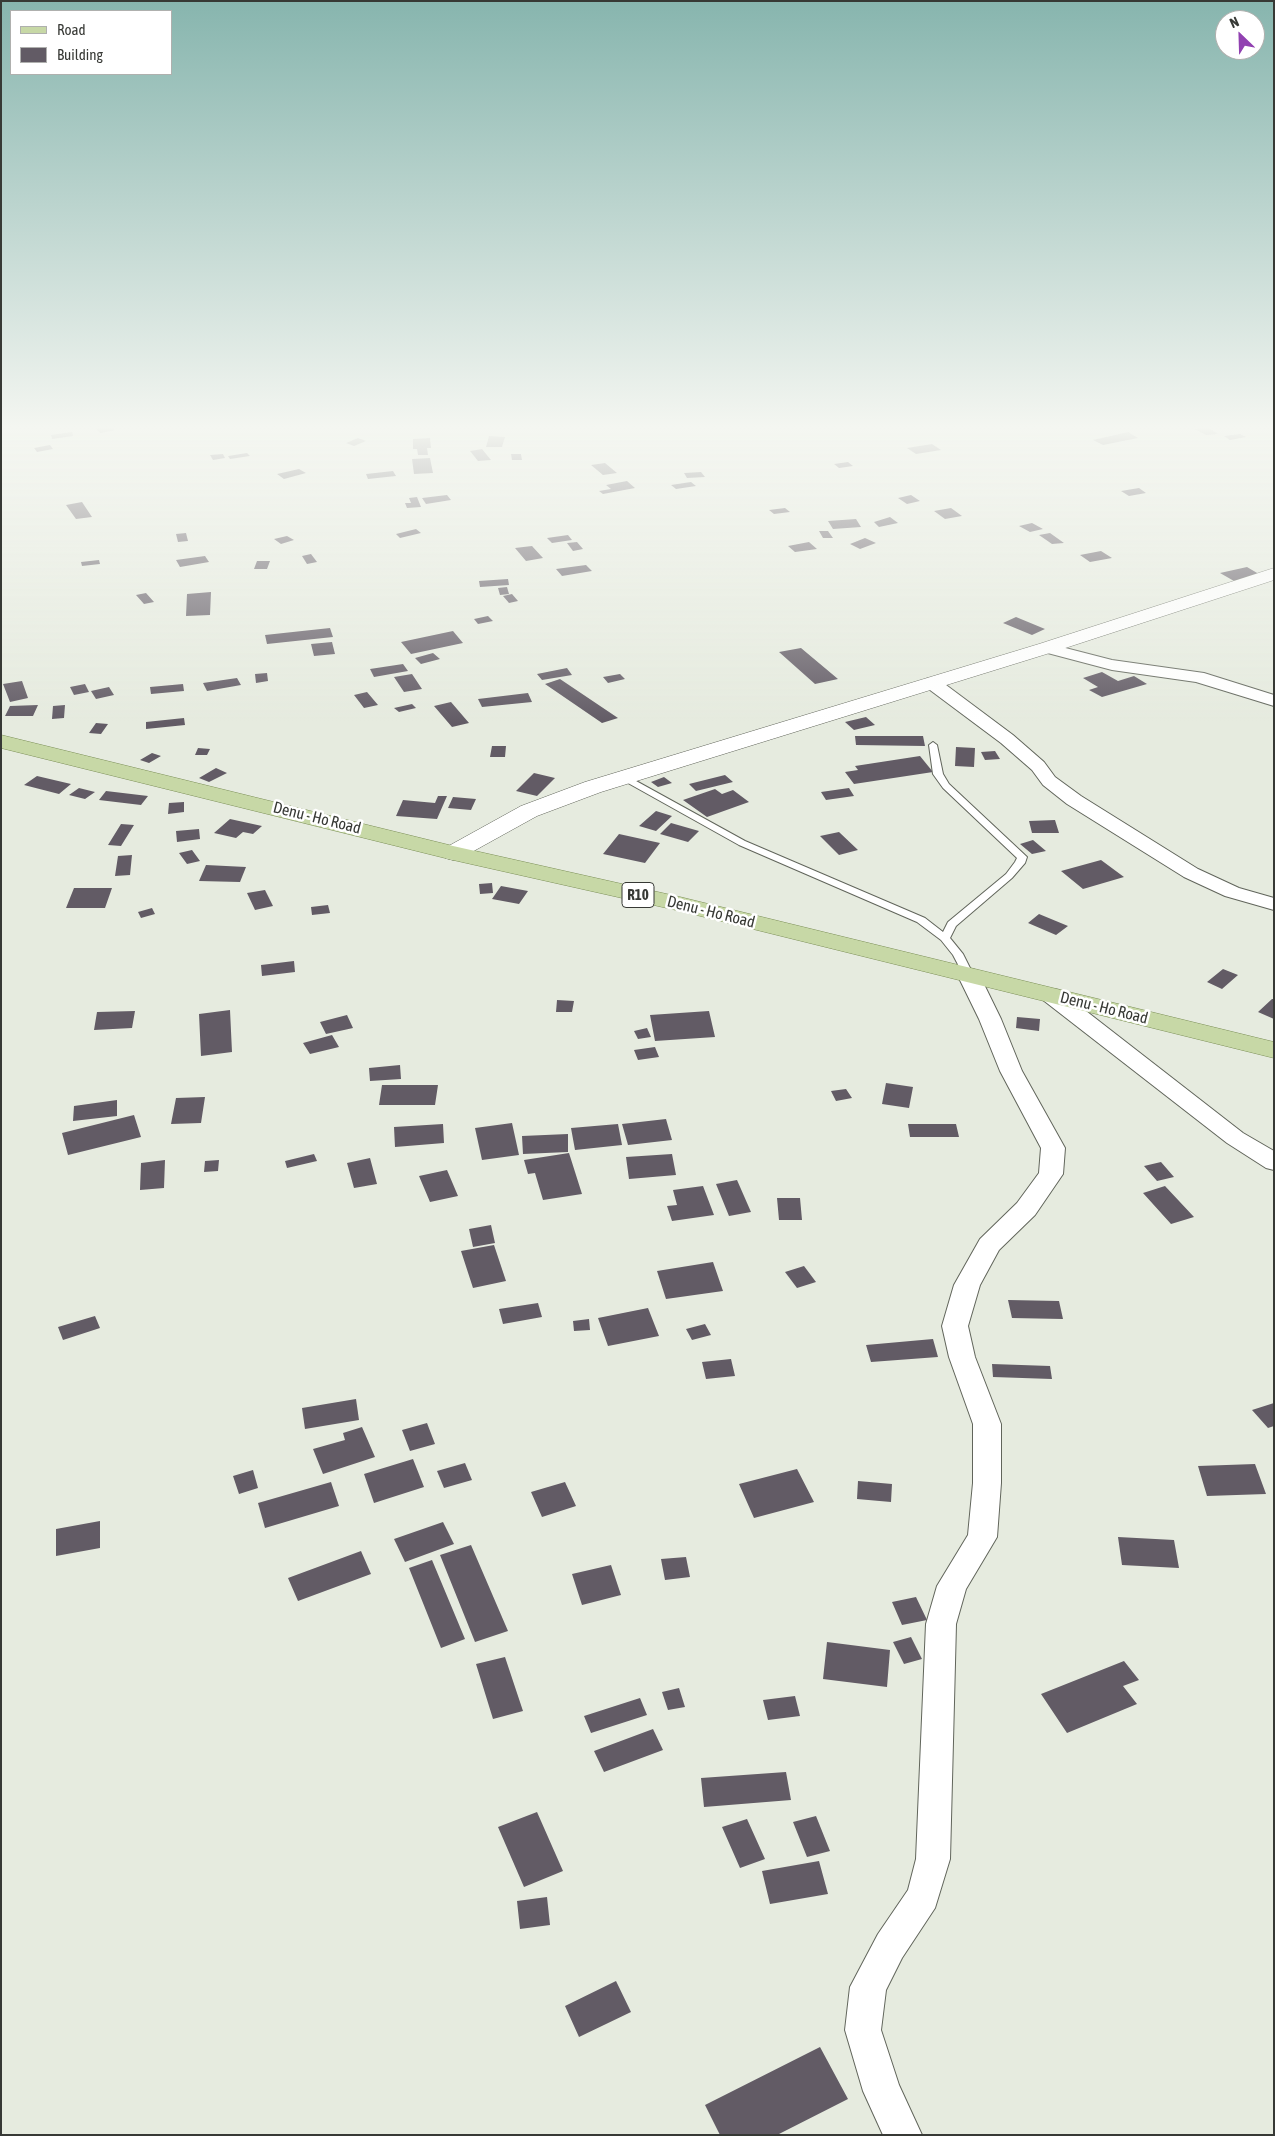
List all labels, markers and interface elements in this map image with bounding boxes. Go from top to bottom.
legend [10,10,172,75]
north arrow [1215,10,1265,60]
text: N [1227,13,1241,31]
text: Road [57,21,86,38]
text: Building [57,46,103,63]
street label: Denu - Ho Road [271,798,363,838]
road number: R10 [622,882,654,908]
street label: Denu - Ho Road [665,892,757,932]
street label: Denu - Ho Road [1058,988,1150,1028]

